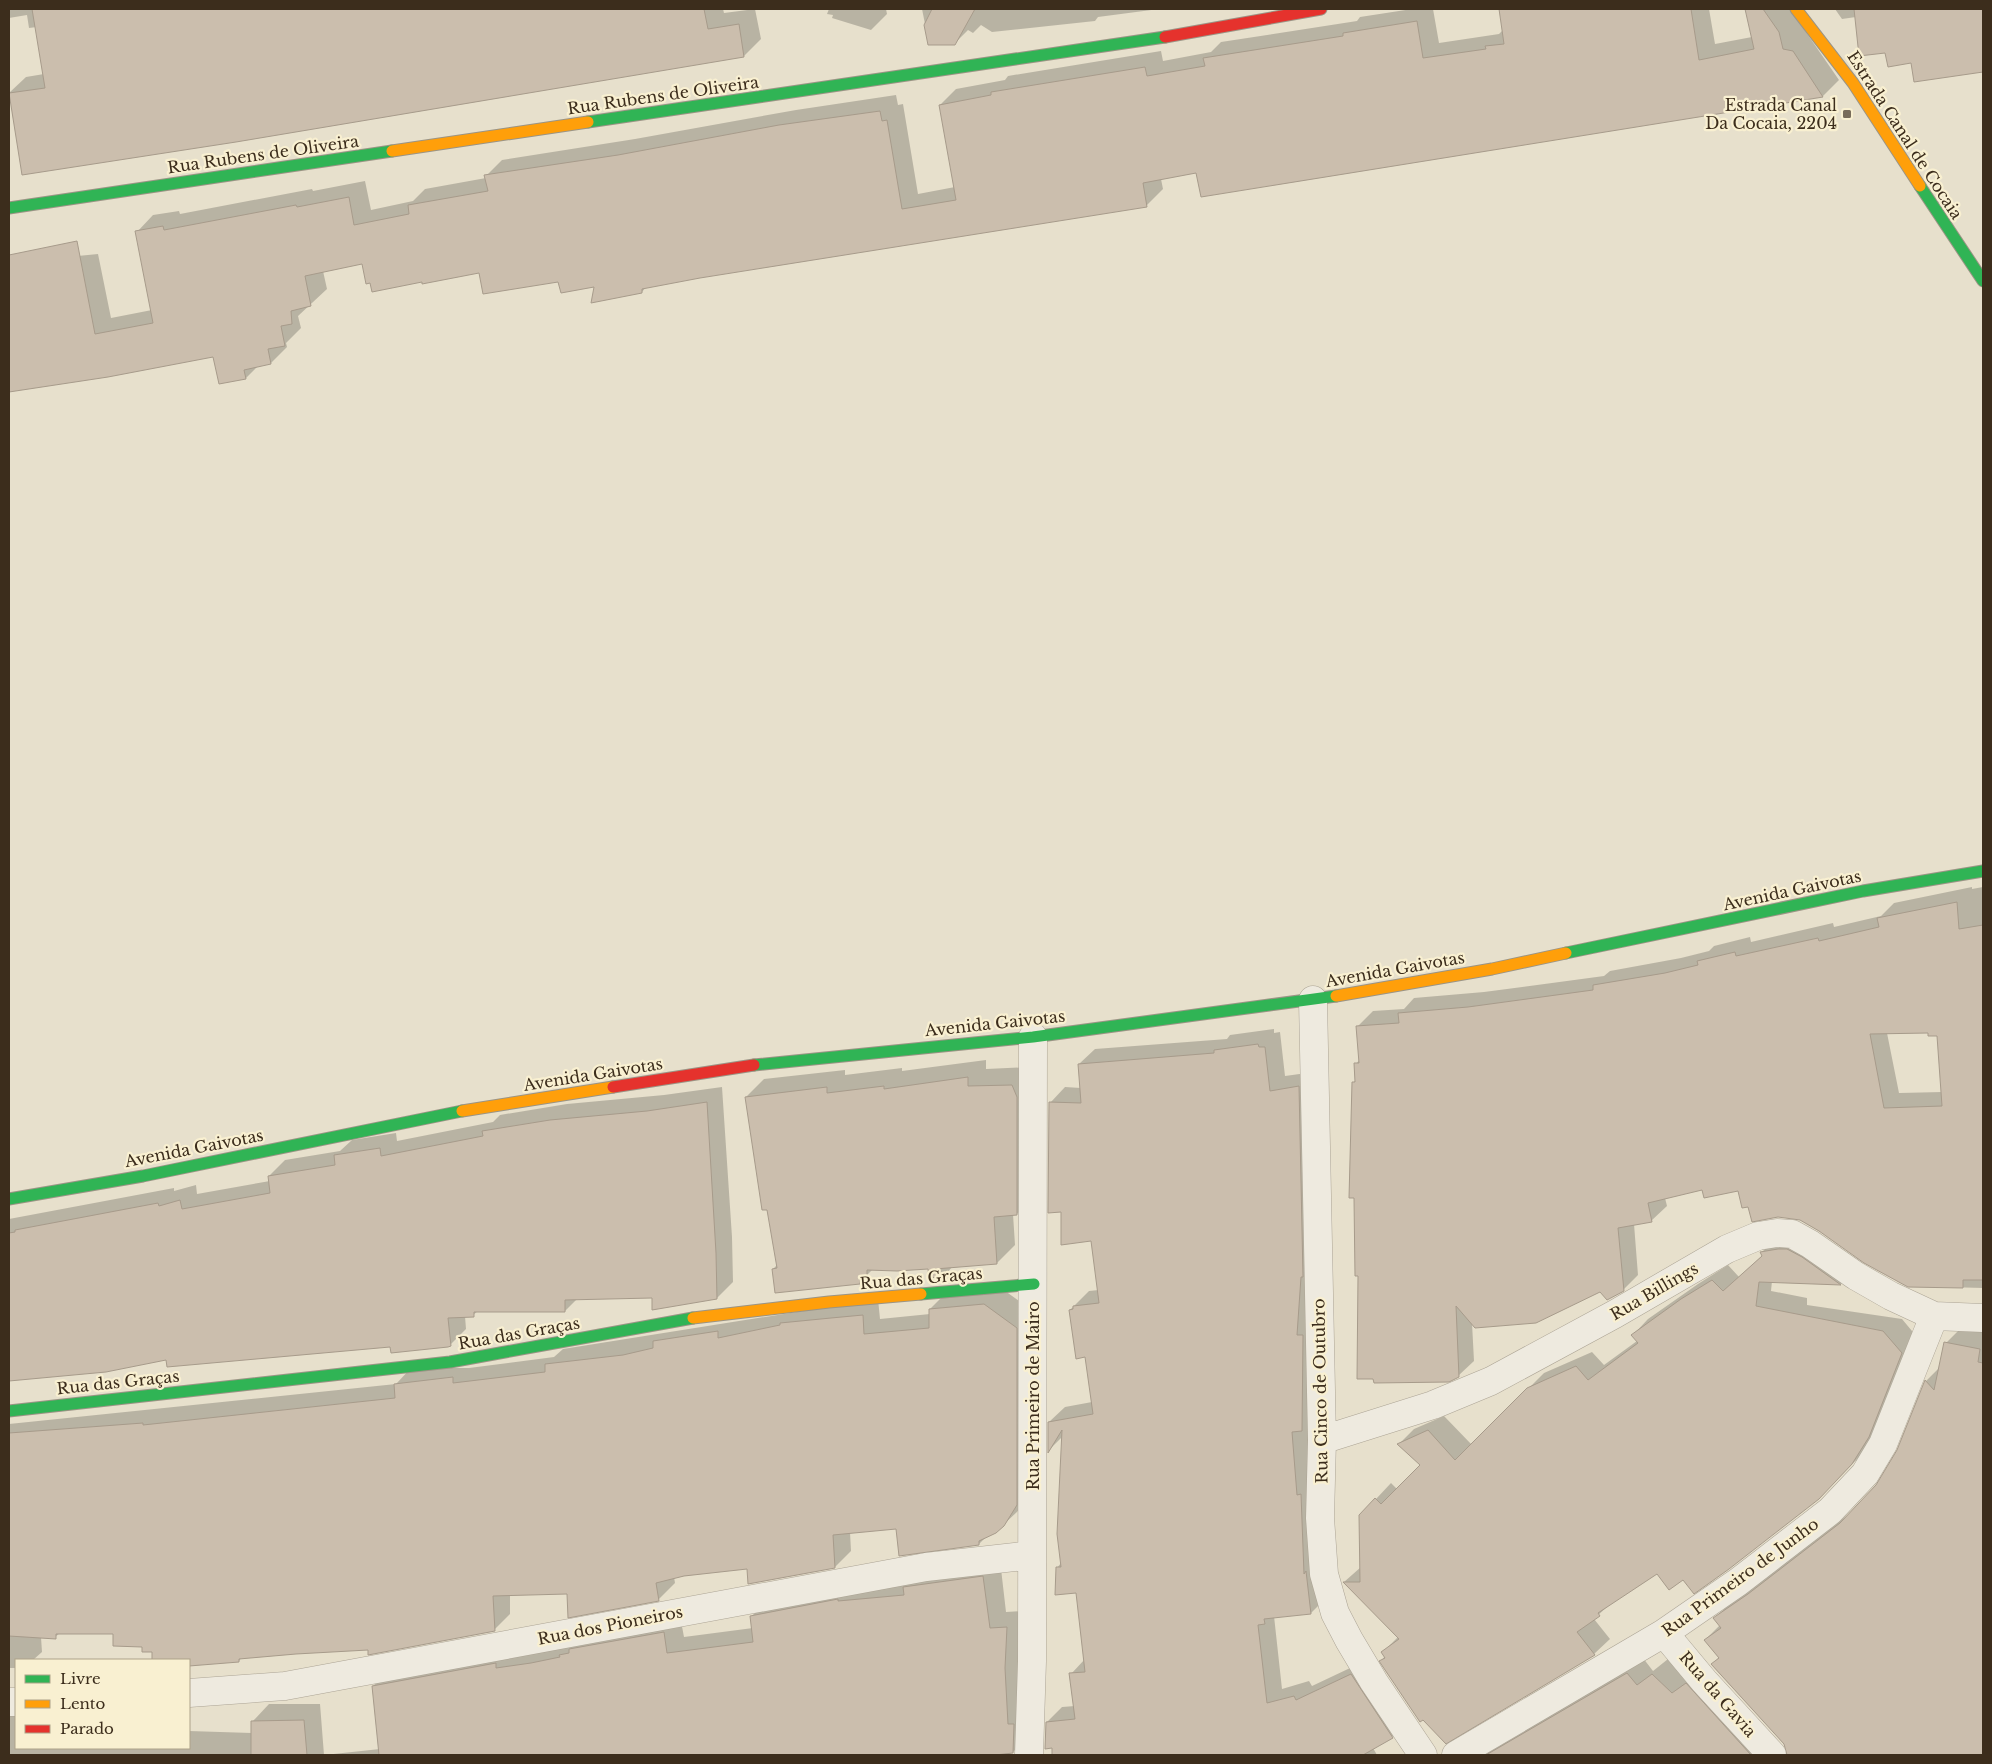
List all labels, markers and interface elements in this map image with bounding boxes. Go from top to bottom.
street label: Estrada Canal de Cocaia [1843,47,1967,223]
street label: Rua Rubens de Oliveira [566,72,760,118]
place label: Estrada Canal Da Cocaia, 2204 [1705,95,1837,133]
marker: Estrada Canal Da Cocaia, 2204 [1841,108,1853,120]
street label: Rua Rubens de Oliveira [166,131,360,177]
street label: Avenida Gaivotas [1720,866,1863,915]
street label: Avenida Gaivotas [1323,947,1466,991]
street label: Avenida Gaivotas [923,1006,1066,1040]
street label: Avenida Gaivotas [521,1053,664,1095]
street label: Avenida Gaivotas [122,1125,265,1171]
street label: Rua Billings [1607,1258,1701,1324]
street label: Rua das Graças [859,1263,983,1293]
street label: Rua Cinco de Outubro [1308,1298,1332,1484]
street label: Rua Primeiro de Mairo [1023,1301,1043,1491]
street label: Rua das Graças [457,1312,581,1354]
street label: Rua das Graças [56,1366,180,1398]
street label: Rua Primeiro de Junho [1658,1513,1822,1641]
street label: Rua dos Pioneiros [536,1601,684,1649]
street label: Rua da Gavia [1675,1647,1761,1741]
legend [15,1659,190,1749]
text: Livre [60,1669,101,1688]
text: Lento [60,1694,106,1713]
text: Parado [60,1719,114,1738]

